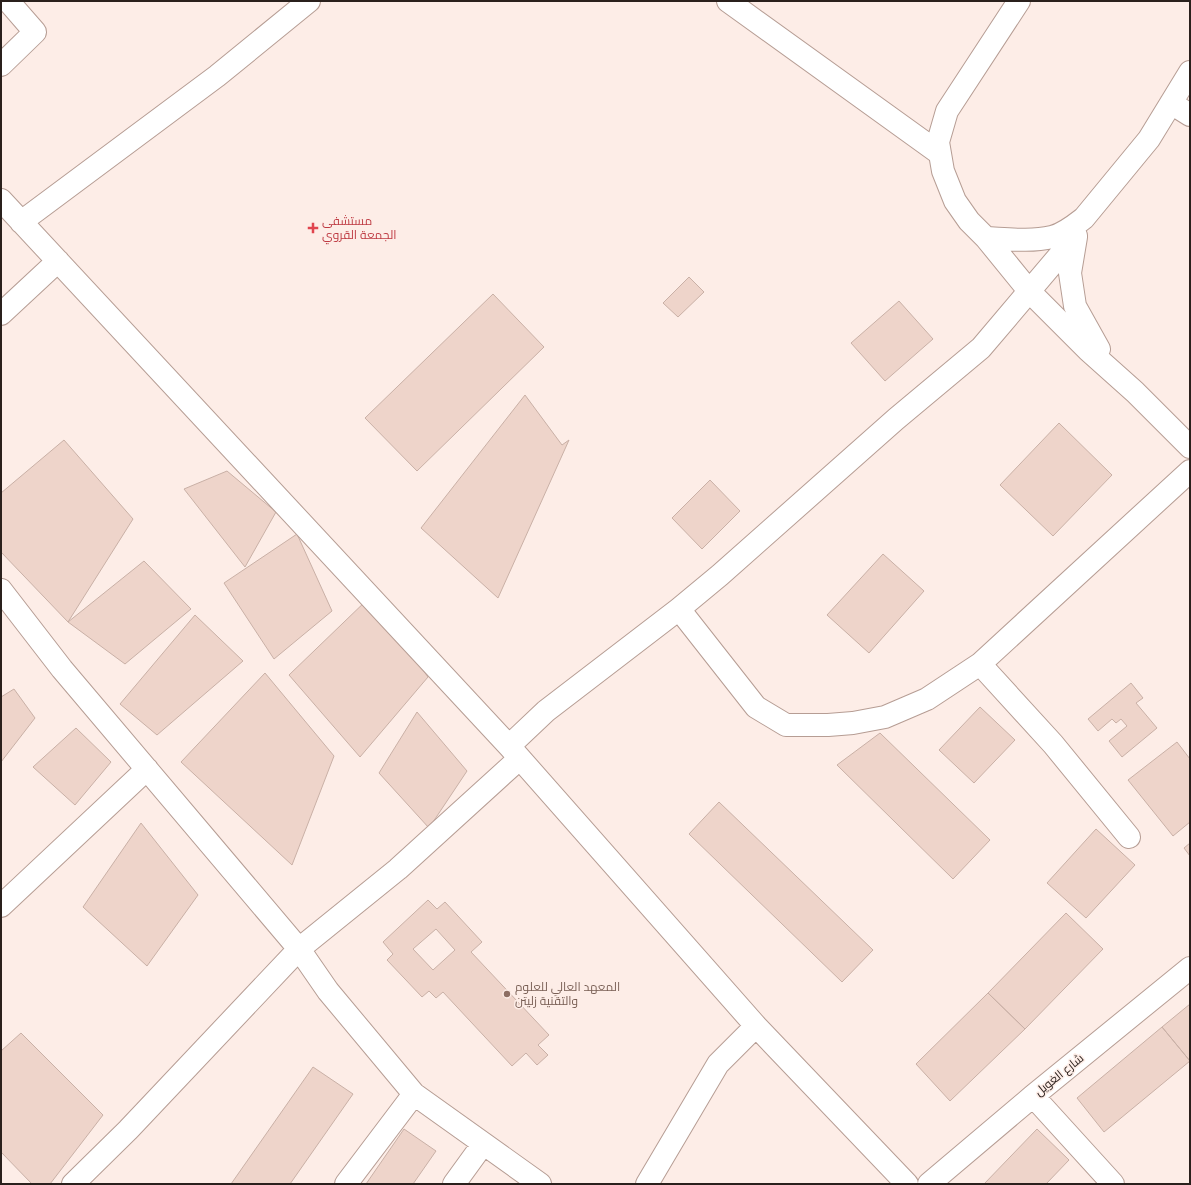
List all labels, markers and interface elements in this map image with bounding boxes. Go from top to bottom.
place label: مستشفى الجمعة القروي [322,213,396,245]
marker: مستشفى الجمعة القروي [307,222,319,234]
place label: المعهد العالي للعلوم والتقنية زليتن [515,979,620,1008]
marker: المعهد العالي للعلوم والتقنية زليتن [502,989,512,999]
street label: شارع الغويل [1031,1050,1087,1100]

